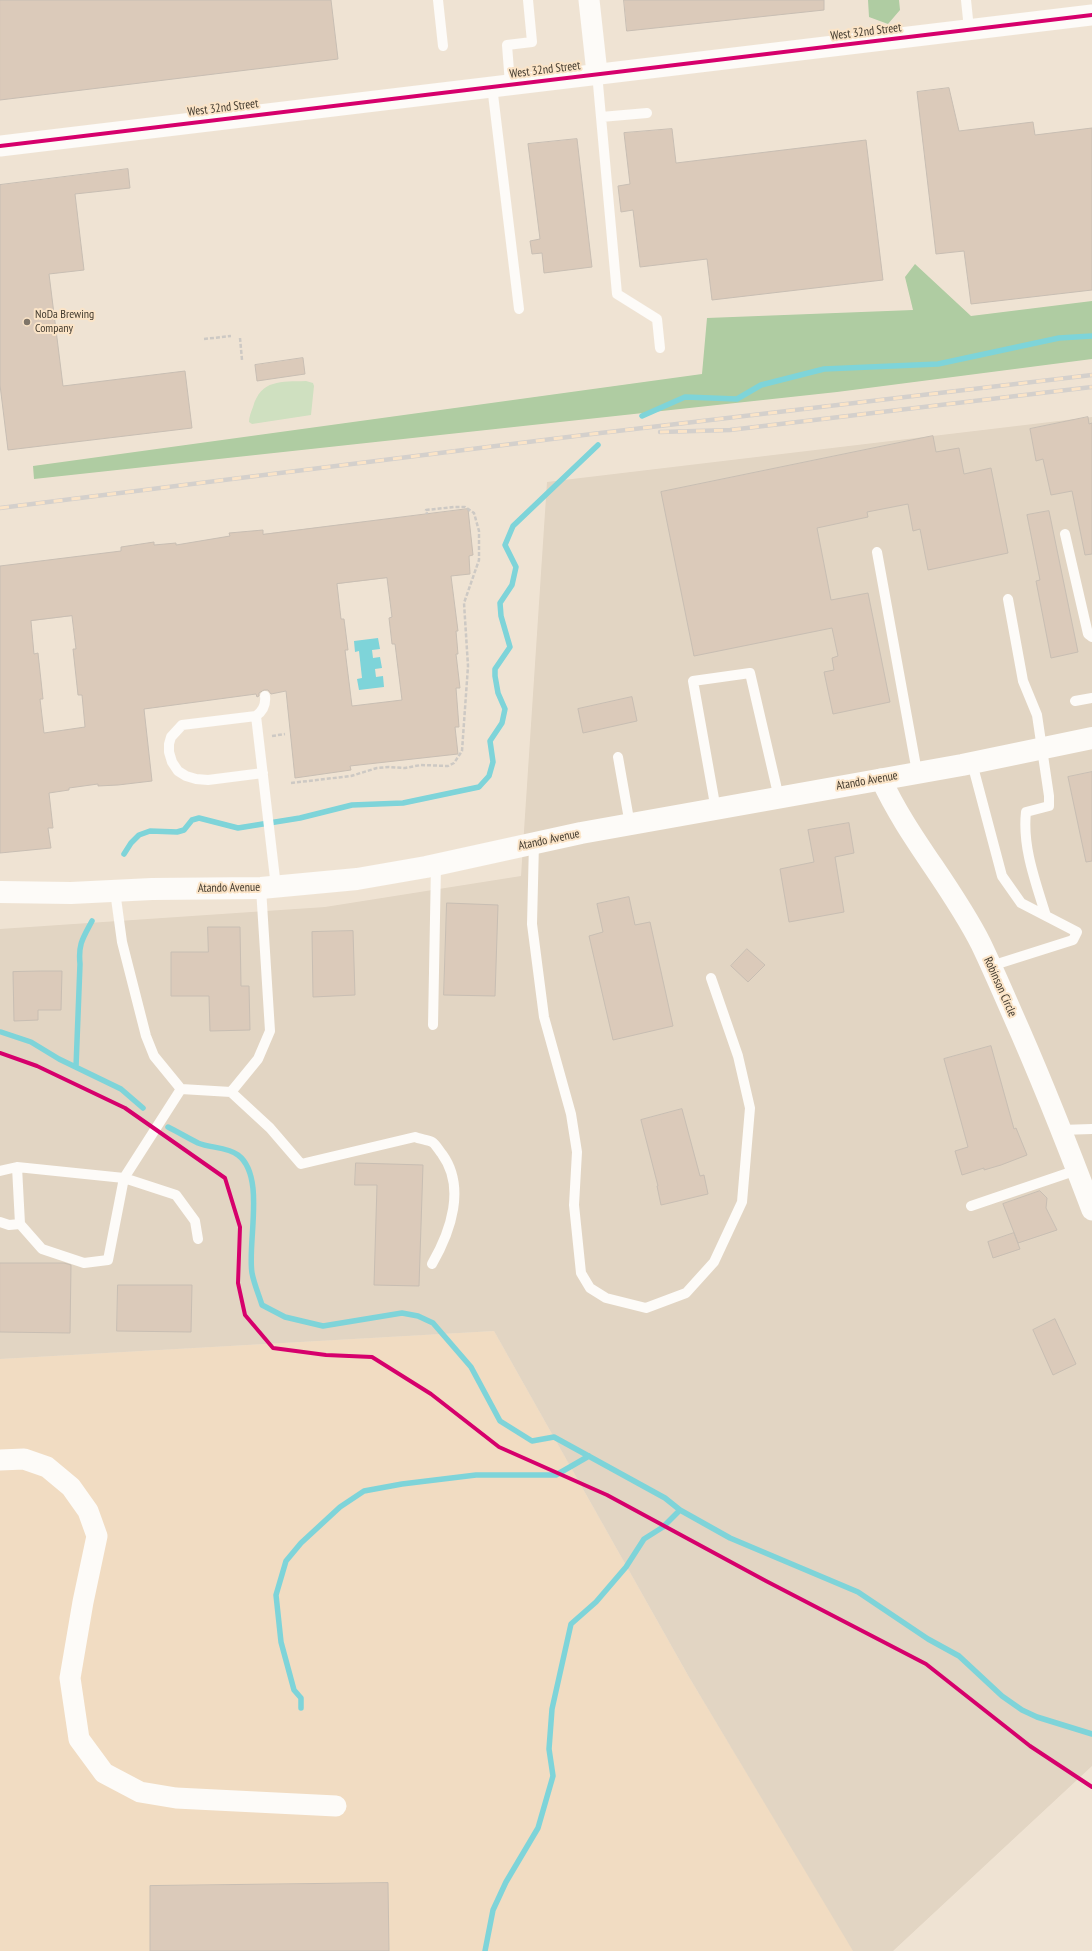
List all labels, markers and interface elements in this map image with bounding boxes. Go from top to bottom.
street label: West 32nd Street [830,21,902,43]
street label: West 32nd Street [509,59,581,81]
street label: West 32nd Street [187,97,259,119]
place label: NoDa Brewing Company [35,308,94,336]
marker: NoDa Brewing Company [22,317,32,327]
street label: Atando Avenue [835,769,899,793]
street label: Atando Avenue [517,826,581,854]
street label: Atando Avenue [198,880,260,896]
street label: Robinson Circle [980,955,1020,1019]

